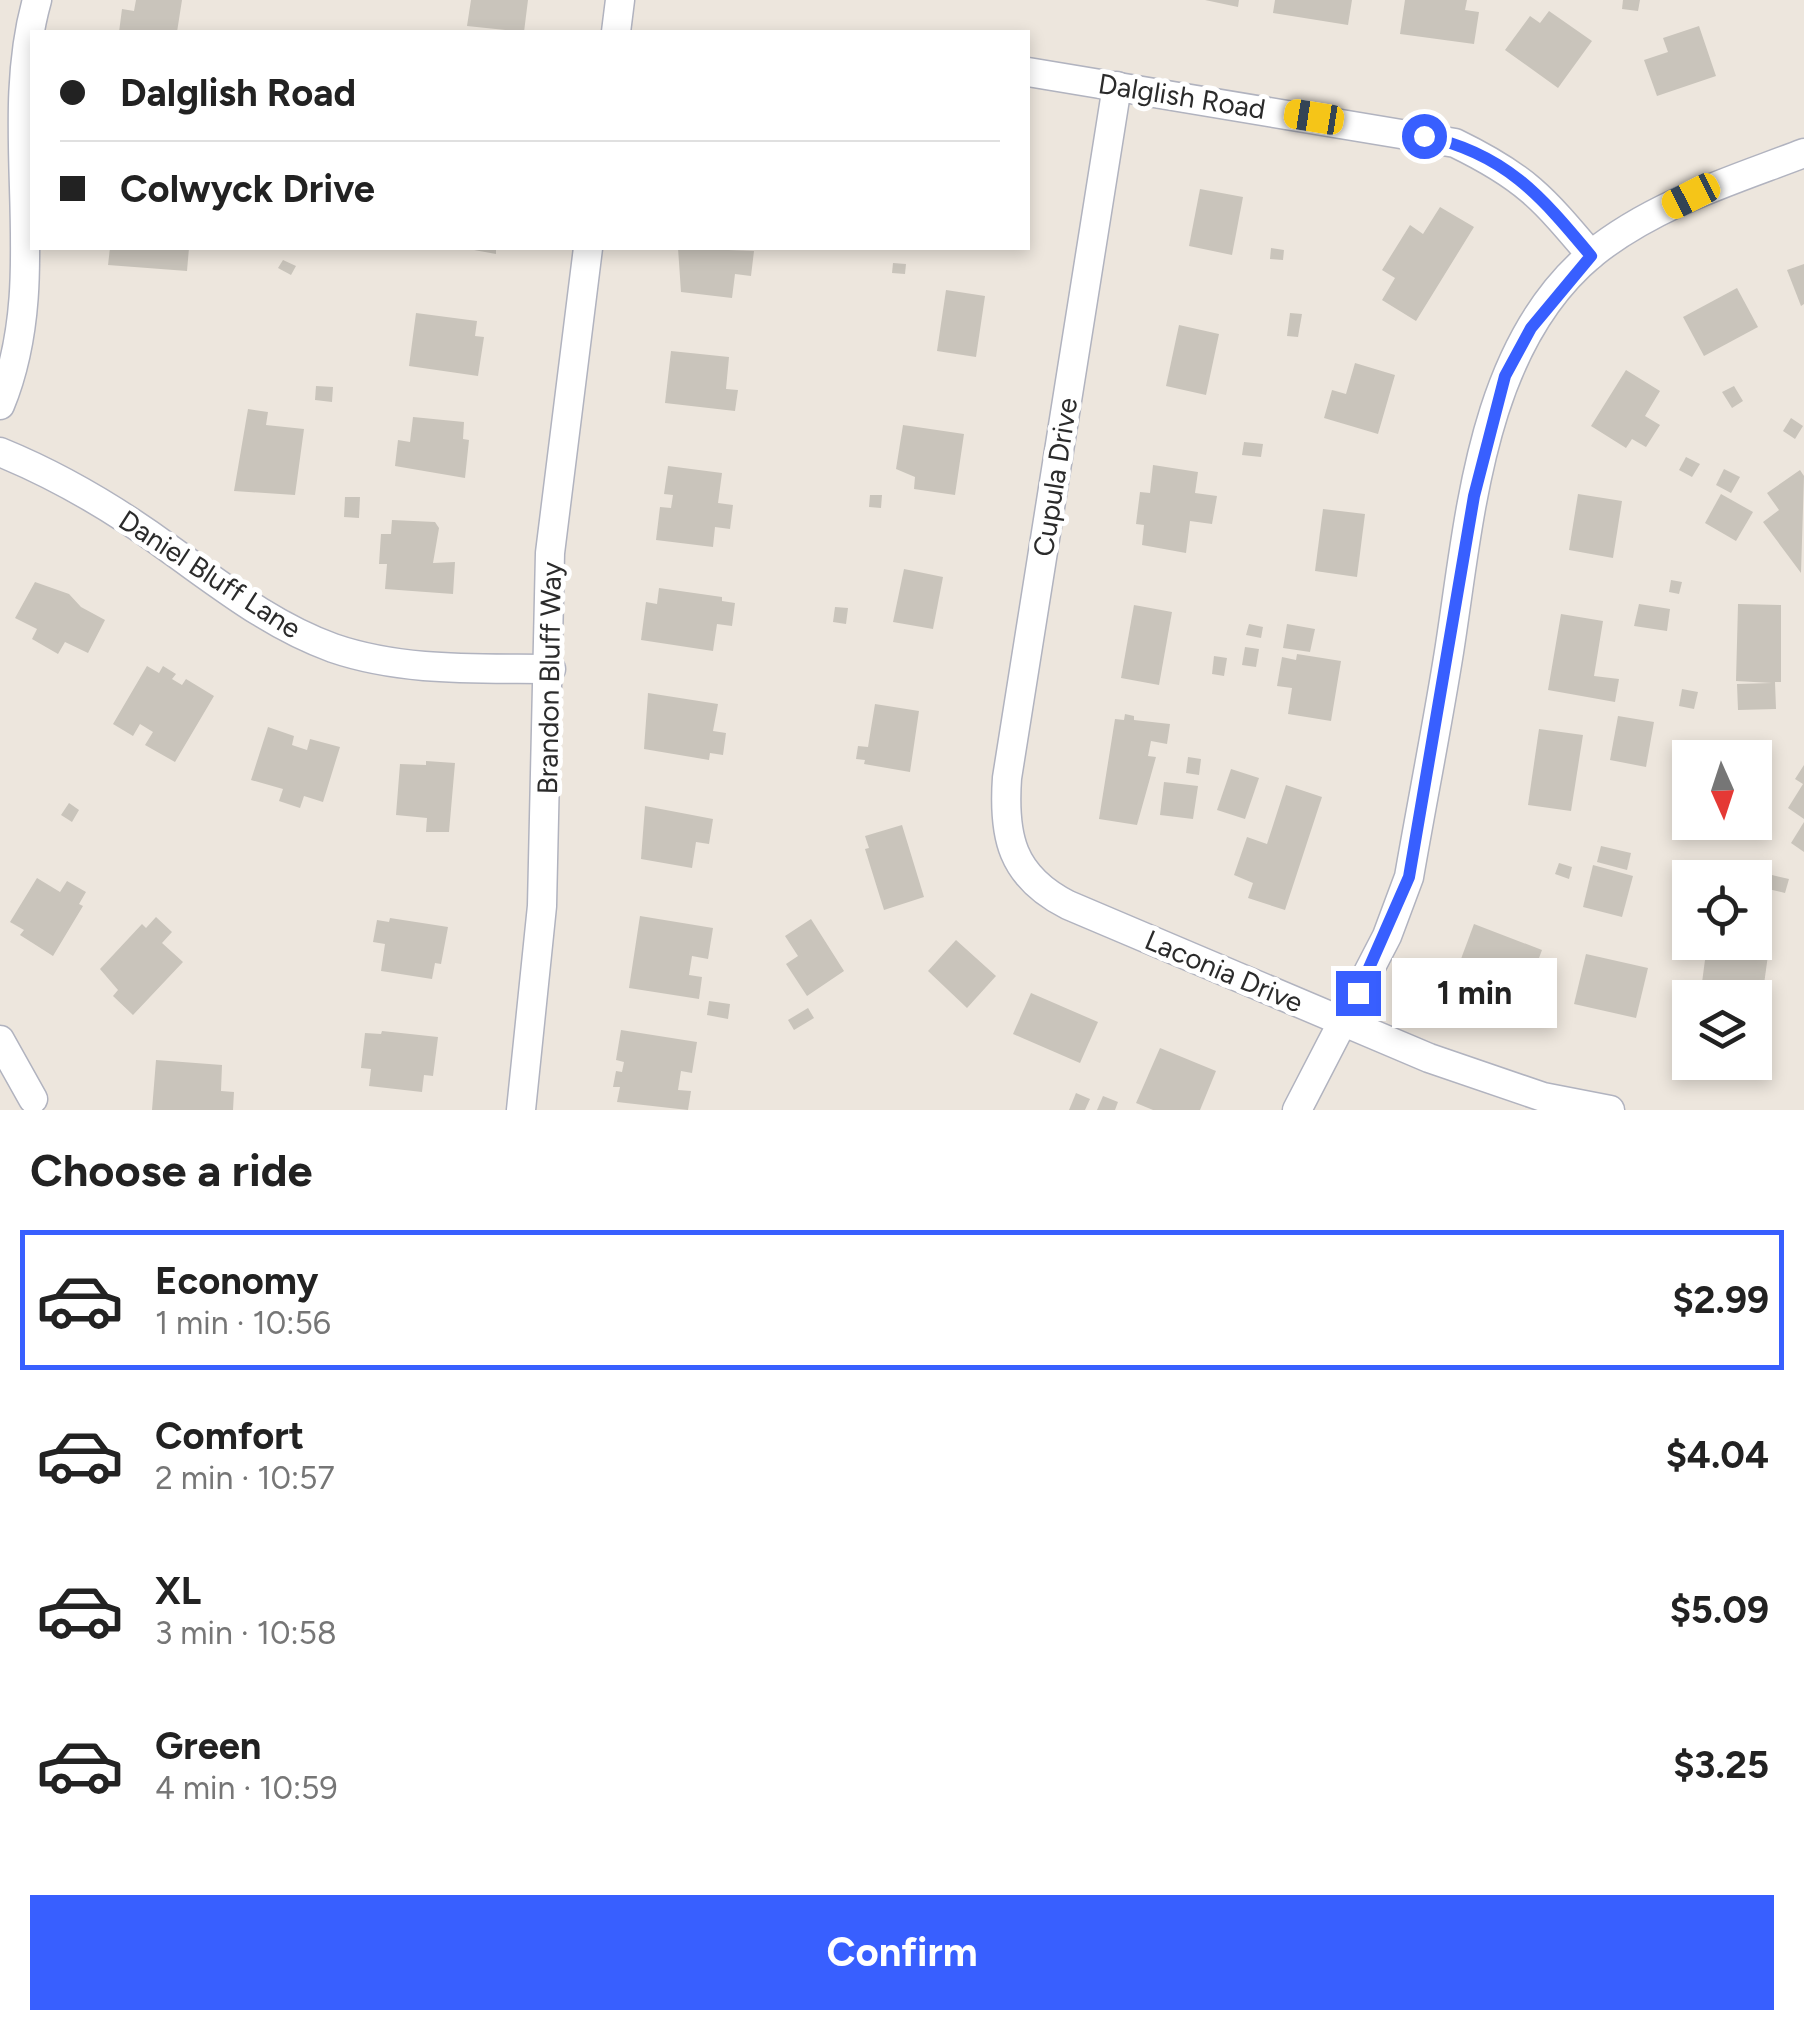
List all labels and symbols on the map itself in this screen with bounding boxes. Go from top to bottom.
street label: Dalglish Road [1096,66,1268,126]
car [1282,97,1346,137]
route start [1402,114,1447,159]
car [1657,169,1725,223]
street label: Cupula Drive [1026,395,1084,559]
street label: Daniel Bluff Lane [113,502,307,646]
street label: Brandon Bluff Way [530,561,568,795]
north arrow [1672,740,1772,840]
street label: Laconia Drive [1140,922,1308,1020]
callout: 1 min [1393,958,1558,1028]
route end [1336,971,1381,1016]

